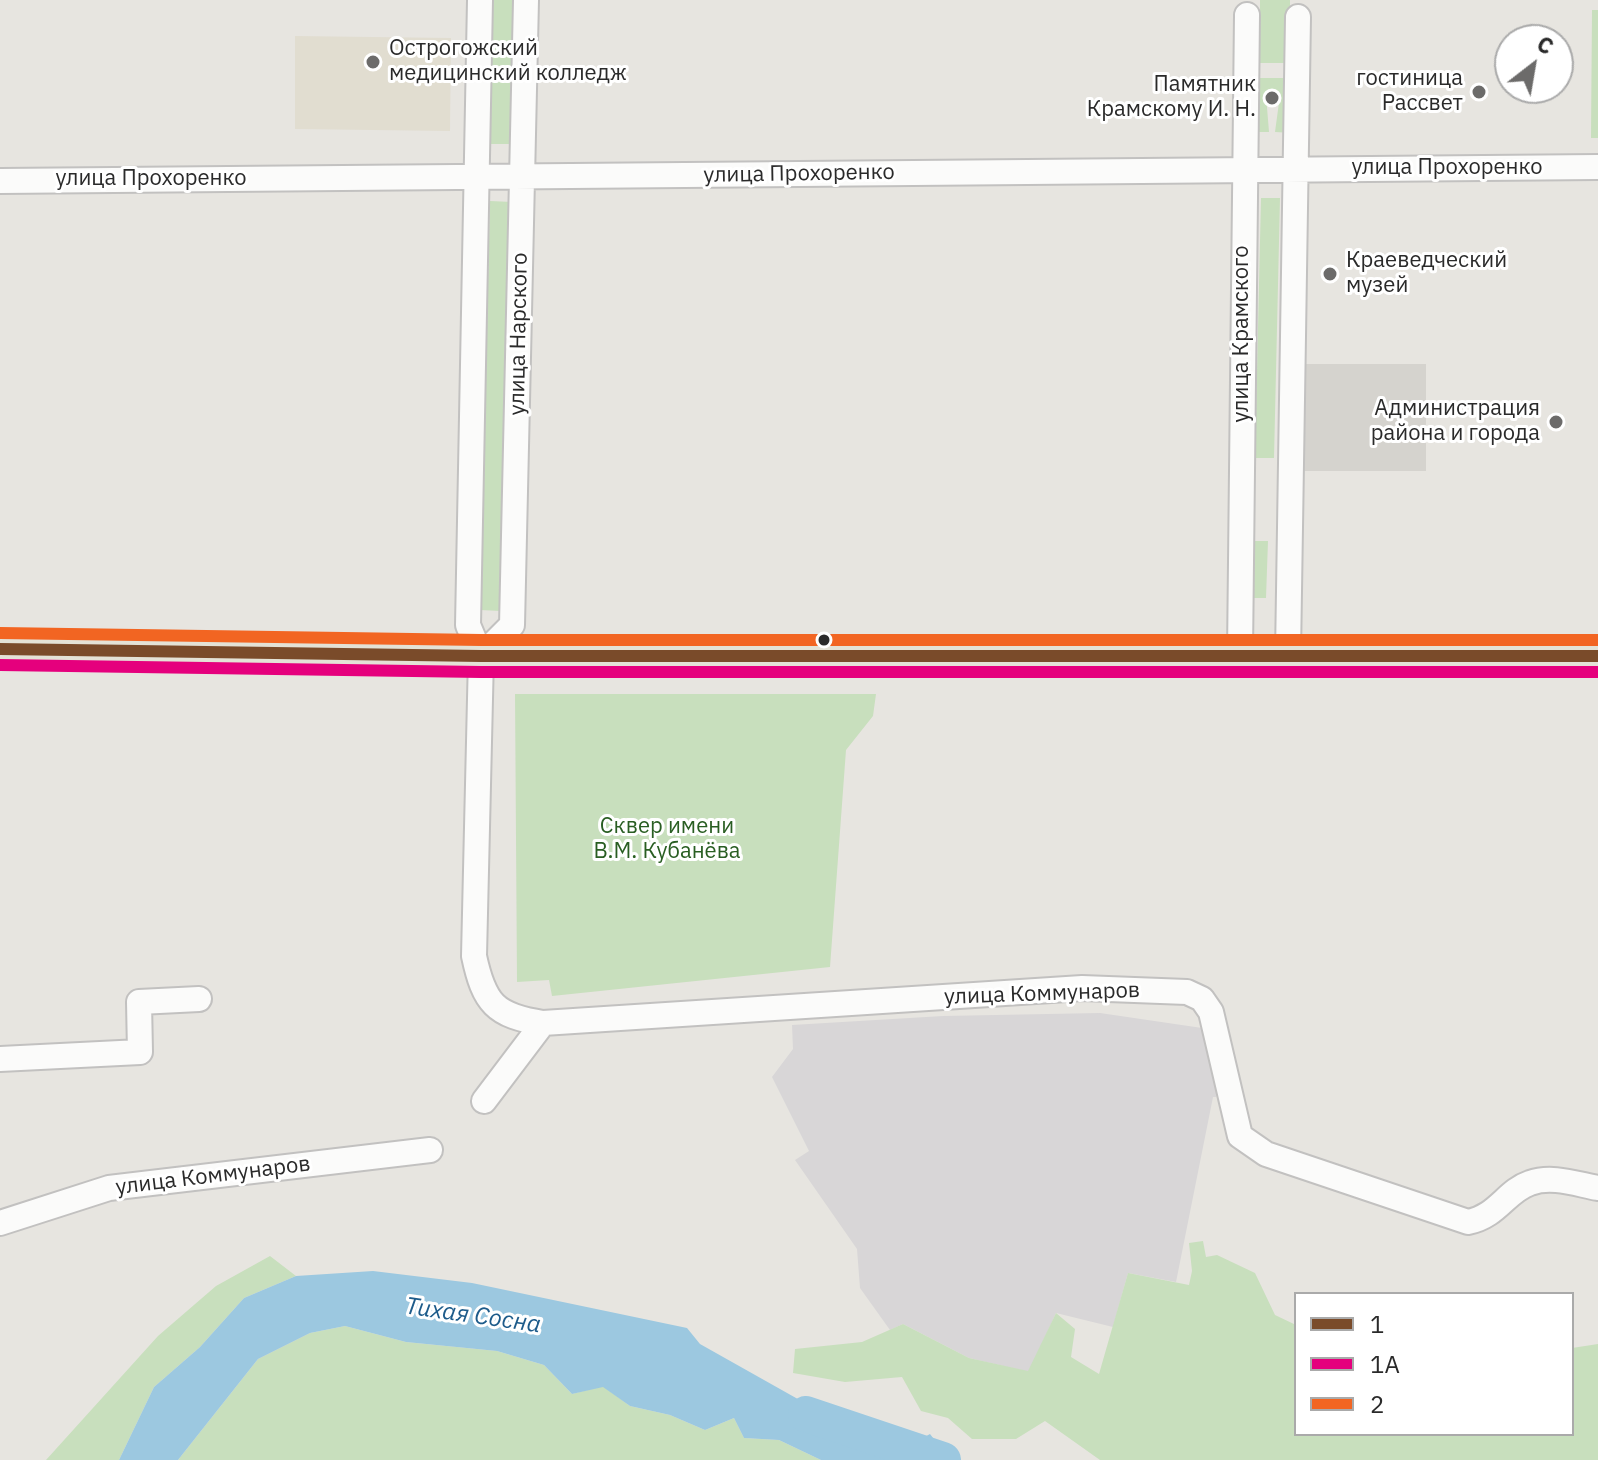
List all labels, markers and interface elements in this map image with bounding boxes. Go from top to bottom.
north arrow [1494,24,1574,104]
text: С [1532,29,1559,61]
place label: Острогожский медицинский колледж [389,36,627,88]
marker: Острогожский медицинский колледж [364,53,382,71]
place label: гостиница Рассвет [1356,66,1463,118]
place label: Памятник Крамскому И. Н. [1087,72,1256,124]
marker: гостиница Рассвет [1470,83,1488,101]
marker: Памятник Крамскому И. Н. [1263,89,1281,107]
street label: улица Прохоренко [1351,155,1543,181]
street label: улица Прохоренко [703,159,895,189]
street label: улица Прохоренко [55,166,247,192]
street label: улица Крамского [1229,245,1255,423]
place label: Краеведческий музей [1346,248,1507,300]
street label: улица Нарского [504,252,534,416]
marker: Краеведческий музей [1321,265,1339,283]
place label: Администрация района и города [1371,396,1540,448]
marker: Администрация района и города [1547,413,1565,431]
unlabelled marker [816,632,832,648]
park label: Сквер имени В.М. Кубанёва [593,814,741,866]
street label: улица Коммунаров [944,977,1140,1011]
street label: улица Коммунаров [114,1151,312,1201]
water label: Тихая Сосна [403,1292,543,1340]
legend [1294,1292,1574,1436]
text: 1 [1370,1308,1384,1340]
text: 1А [1370,1348,1400,1380]
text: 2 [1370,1388,1384,1420]

